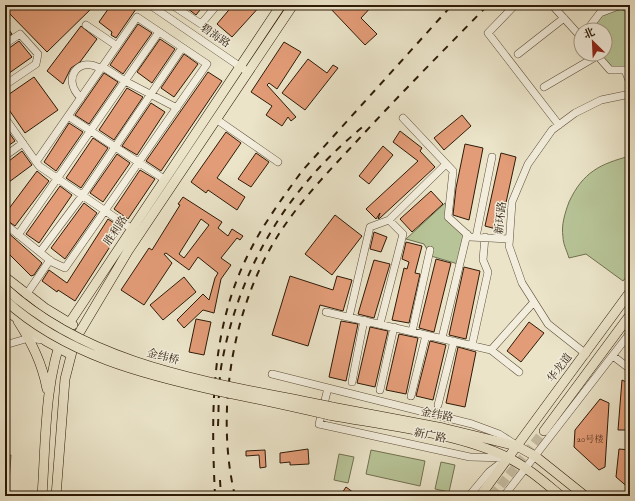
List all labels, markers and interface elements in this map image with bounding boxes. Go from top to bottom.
street label: 碧海路 [197,21,233,51]
north arrow [573,22,613,62]
text: 北 [581,25,597,42]
street label: 新环路 [492,201,510,235]
street label: 胜利路 [101,213,131,249]
street label: 金纬桥 [145,346,181,368]
street label: 华龙道 [544,351,576,385]
street label: 金纬路 [419,405,455,425]
street label: 新广路 [412,426,448,446]
house number: 20号楼 [577,434,603,445]

